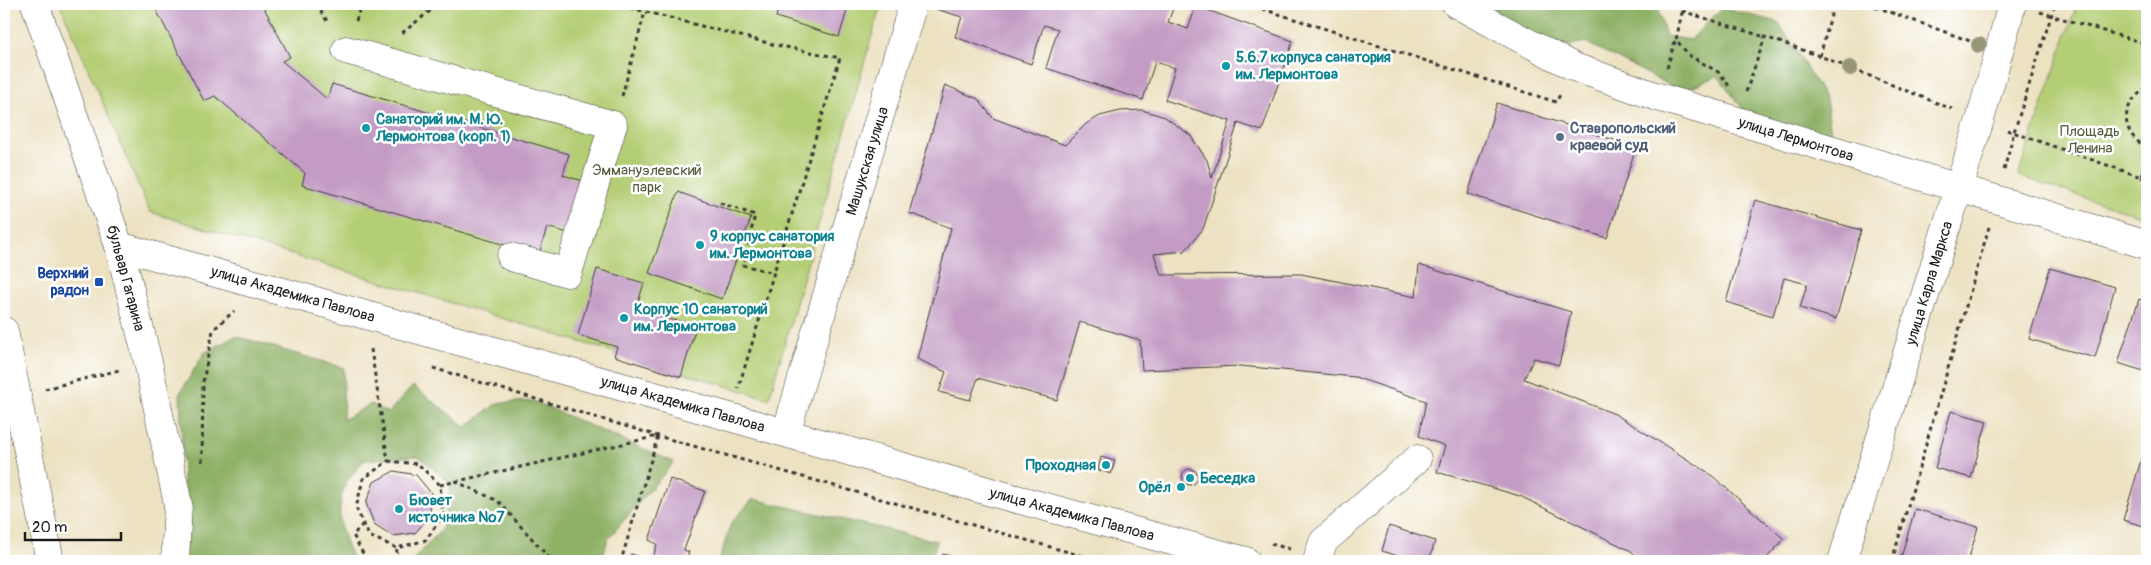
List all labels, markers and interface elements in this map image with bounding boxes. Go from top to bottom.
place label: 5.6.7 корпуса санатория им. Лермонтова [1235,48,1391,84]
marker: 5.6.7 корпуса санатория им. Лермонтова [1220,60,1232,72]
street label: Машукская улица [842,105,893,218]
place label: Санаторий им. М. Ю. Лермонтова (корп. 1) [375,110,511,146]
street label: улица Лермонтова [1735,113,1856,166]
place label: Ставропольский краевой суд [1570,119,1676,155]
marker: Санаторий им. М. Ю. Лермонтова (корп. 1) [360,122,372,134]
park label: Площадь Ленина [2060,122,2120,158]
marker: Ставропольский краевой суд [1554,131,1566,143]
park label: Эммануэлевский парк [592,161,702,197]
street label: улица Карла Маркса [1901,219,1957,348]
street label: бульвар Гагарина [102,223,149,333]
place label: 9 корпус санатория им. Лермонтова [709,227,834,263]
marker: 9 корпус санатория им. Лермонтова [694,239,706,251]
street label: улица Академика Павлова [208,262,377,327]
place label: Верхний радон [37,264,90,300]
marker: Верхний радон [93,276,105,288]
place label: Корпус 10 санаторий им. Лермонтова [633,300,768,336]
marker: Корпус 10 санаторий им. Лермонтова [618,312,630,324]
street label: улица Академика Павлова [598,372,767,437]
place label: Проходная [1026,456,1096,475]
marker: Проходная [1100,459,1112,471]
place label: Беседка [1200,469,1255,488]
marker: Беседка [1184,472,1196,484]
place label: Орёл [1138,478,1171,497]
marker: Орёл [1175,481,1187,493]
street label: улица Академика Павлова [987,483,1156,546]
place label: Бювет источника №7 [408,491,504,527]
marker: Бювет источника №7 [393,503,405,515]
scale bar [25,510,121,542]
text: 20 m [32,518,67,537]

